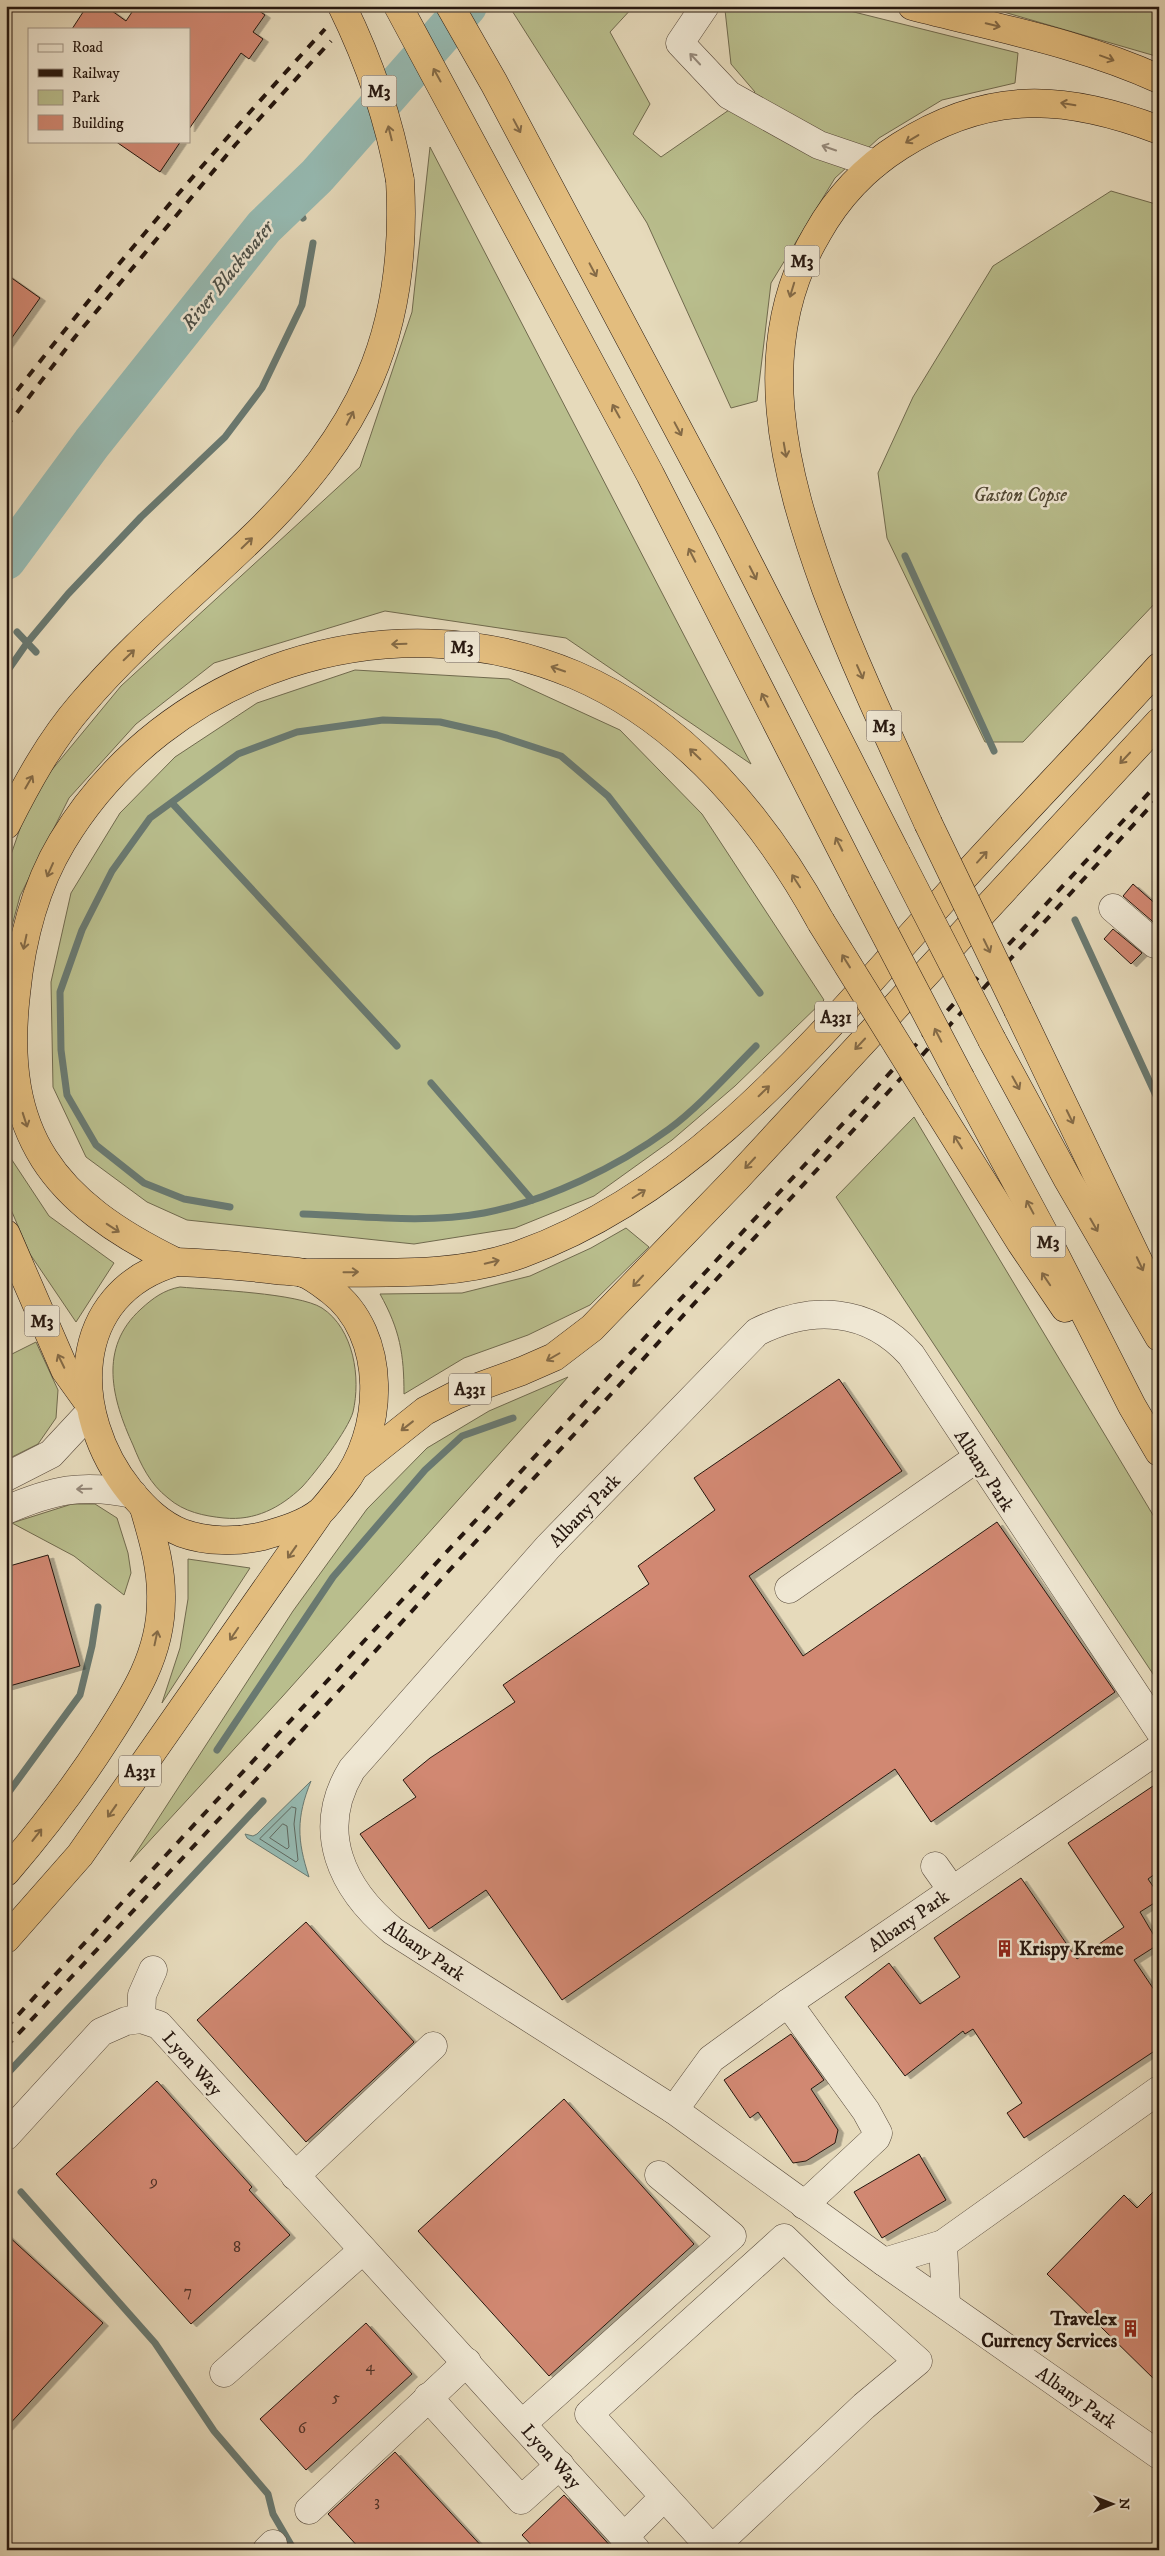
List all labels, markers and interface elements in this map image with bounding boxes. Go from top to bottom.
one-way arrow [985,21,1001,30]
legend [28,28,190,142]
text: Road [72,38,104,57]
one-way arrow [689,53,701,66]
one-way arrow [1098,54,1114,63]
text: Railway [72,64,120,83]
one-way arrow [431,68,441,82]
road number: M3 [362,76,396,106]
text: Park [72,88,101,107]
one-way arrow [1060,99,1076,109]
text: Building [72,114,124,133]
one-way arrow [512,119,522,134]
one-way arrow [385,125,394,141]
one-way arrow [905,134,920,144]
one-way arrow [822,143,837,152]
water label: River Blackwater [176,215,281,336]
road number: M3 [784,246,820,276]
one-way arrow [589,262,598,277]
one-way arrow [787,281,797,297]
one-way arrow [611,404,620,419]
one-way arrow [346,411,355,426]
one-way arrow [674,421,683,436]
one-way arrow [780,442,790,458]
park label: Gaston Copse [973,484,1067,508]
one-way arrow [240,537,253,549]
one-way arrow [687,547,697,562]
one-way arrow [749,565,758,580]
road number: M3 [444,632,480,662]
one-way arrow [391,639,407,649]
one-way arrow [123,649,135,661]
one-way arrow [551,664,566,673]
one-way arrow [856,664,866,679]
one-way arrow [760,693,769,708]
road number: M3 [866,710,902,741]
one-way arrow [688,748,701,760]
one-way arrow [1119,751,1131,764]
one-way arrow [24,775,34,790]
one-way arrow [834,837,844,852]
one-way arrow [976,850,988,863]
one-way arrow [44,862,54,877]
one-way arrow [791,874,801,888]
one-way arrow [20,933,29,949]
one-way arrow [983,938,992,953]
one-way arrow [841,955,851,969]
road number: A331 [815,1002,857,1032]
one-way arrow [933,1028,943,1043]
one-way arrow [854,1037,866,1050]
one-way arrow [1011,1076,1021,1091]
one-way arrow [758,1085,770,1097]
one-way arrow [1066,1109,1075,1124]
one-way arrow [20,1112,30,1128]
one-way arrow [953,1135,964,1149]
one-way arrow [744,1157,756,1170]
one-way arrow [632,1189,646,1200]
one-way arrow [1025,1200,1034,1215]
one-way arrow [1090,1218,1100,1232]
one-way arrow [106,1223,120,1233]
road number: M3 [1030,1226,1066,1258]
one-way arrow [1136,1256,1145,1271]
one-way arrow [484,1257,500,1266]
one-way arrow [343,1267,359,1277]
one-way arrow [1041,1272,1051,1286]
one-way arrow [632,1275,644,1287]
road number: M3 [24,1305,60,1336]
one-way arrow [547,1352,561,1362]
one-way arrow [56,1354,66,1369]
road number: A331 [449,1374,491,1405]
one-way arrow [401,1420,414,1431]
street label: Albany Park [949,1425,1019,1517]
street label: Albany Park [544,1469,626,1553]
one-way arrow [77,1484,93,1493]
one-way arrow [287,1544,297,1558]
one-way arrow [229,1627,239,1641]
one-way arrow [152,1630,161,1646]
road number: A331 [119,1755,161,1786]
one-way arrow [107,1803,117,1817]
one-way arrow [31,1828,42,1841]
street label: Albany Park [864,1885,954,1957]
street label: Albany Park [379,1916,470,1987]
building icon: Krispy Kreme [995,1938,1015,1958]
place label: Krispy Kreme [1019,1938,1124,1961]
street label: Lyon Way [157,2027,227,2102]
house number: 9 [149,2171,158,2191]
house number: 8 [233,2237,241,2257]
house number: 7 [184,2281,192,2301]
place label: Travelex Currency Services [981,2308,1118,2353]
building icon: Travelex Currency Services [1121,2319,1141,2339]
house number: 4 [365,2356,375,2376]
street label: Albany Park [1031,2362,1121,2435]
house number: 5 [332,2387,340,2407]
house number: 6 [298,2418,307,2438]
street label: Lyon Way [516,2420,586,2495]
north arrow [1088,2478,1138,2528]
house number: 3 [374,2491,380,2511]
text: N [1115,2498,1133,2510]

